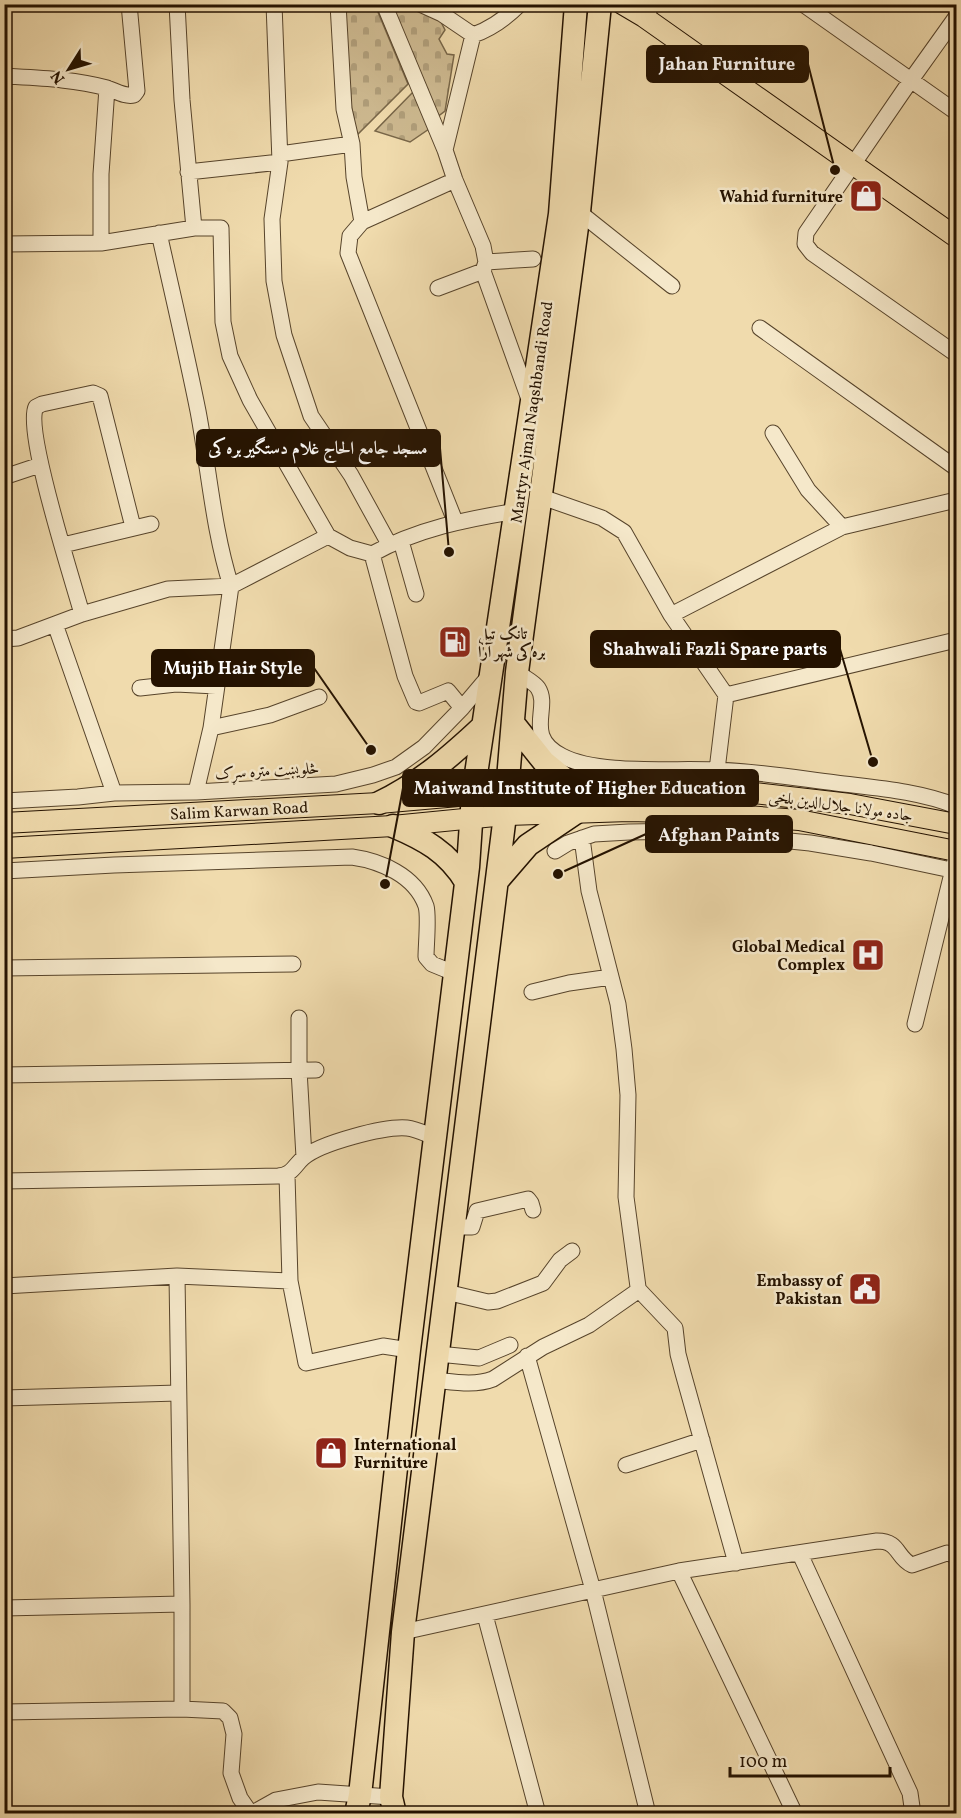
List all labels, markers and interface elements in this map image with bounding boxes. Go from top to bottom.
north arrow [39,39,99,99]
callout: Jahan Furniture [647,46,808,82]
text: Jahan Furniture [658,53,795,78]
text: N [46,65,71,88]
shop icon: Wahid furniture [848,178,884,214]
place label: Wahid furniture [719,187,843,209]
street label: Martyr Ajmal Naqshbandi Road [507,300,559,525]
callout: مسجد جامع الحاج غلام دستگیر بره‌کی [197,430,440,466]
text: مسجد جامع الحاج غلام دستگیر بره‌کی [207,436,428,465]
fuel station icon: تانک تیل بره‌کی شهر آرا [437,624,473,660]
place label: تانک تیل بره‌کی شهر آرا [478,624,545,664]
callout: Shahwali Fazli Spare parts [591,631,840,667]
text: Shahwali Fazli Spare parts [603,638,827,663]
callout: Mujib Hair Style [152,650,314,686]
text: Mujib Hair Style [164,657,302,682]
street label: څلویښت متره سړک [214,758,320,786]
callout: Maiwand Institute of Higher Education [403,770,758,806]
text: Maiwand Institute of Higher Education [414,777,746,802]
street label: جاده مولانا جلال‌الدین بلخی [767,786,914,828]
street label: Salim Karwan Road [169,797,309,827]
callout: Afghan Paints [646,816,792,852]
text: Afghan Paints [658,824,780,849]
place label: Global Medical Complex [732,937,846,977]
hospital icon: Global Medical Complex [850,937,886,973]
place label: Embassy of Pakistan [756,1271,844,1311]
public building icon: Embassy of Pakistan [847,1271,883,1307]
shop icon: International Furniture [313,1435,349,1471]
place label: International Furniture [354,1435,457,1475]
scale bar [730,1740,890,1778]
text: 100 m [739,1750,788,1775]

